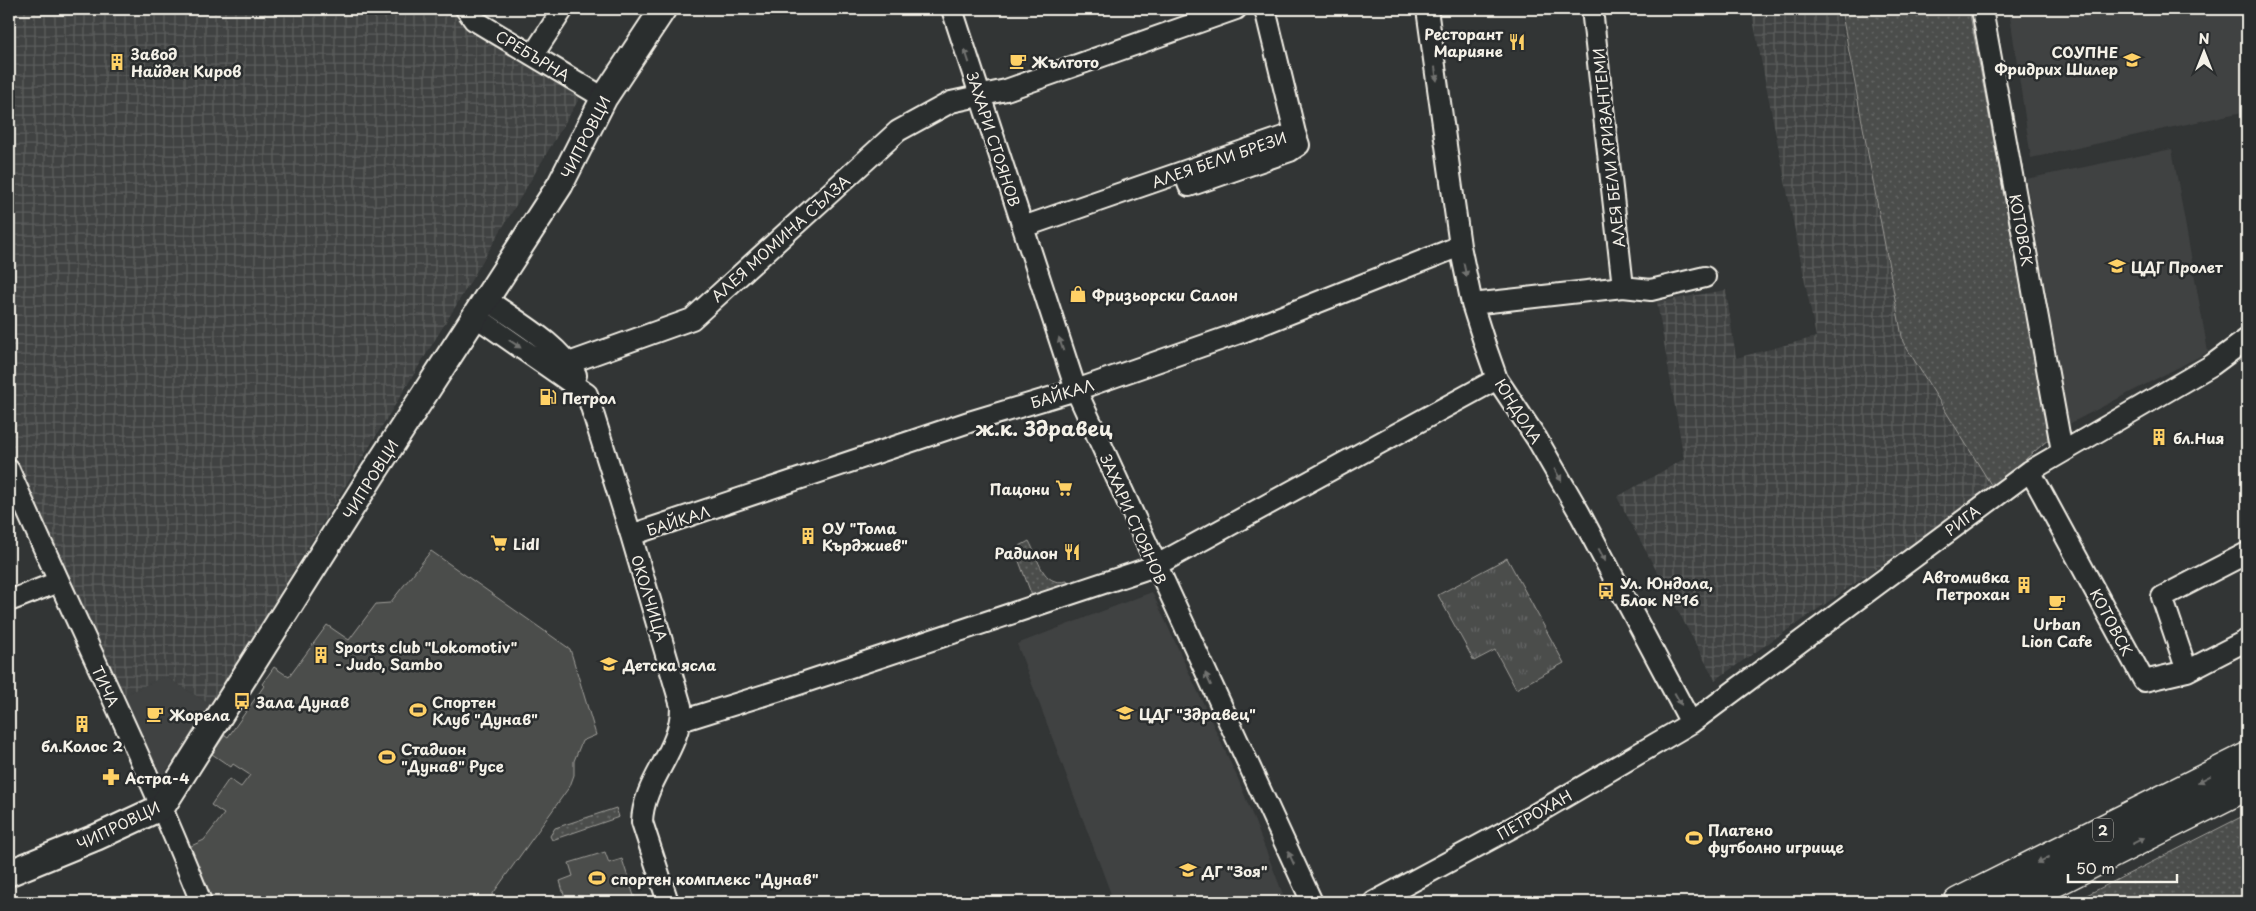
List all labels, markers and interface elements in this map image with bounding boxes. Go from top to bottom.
place label: Ресторант Марияне [1424,22,1503,62]
street label: СРЕБЪРНА [491,24,575,86]
north arrow [2178,28,2228,78]
text: N [2198,28,2210,49]
restaurant icon: Ресторант Марияне [1507,32,1527,52]
place label: СОУПНЕ Фридрих Шилер [1994,40,2118,80]
place label: Завод Найден Киров [130,42,241,82]
street label: АЛЕЯ БЕЛИ ХРИЗАНТЕМИ [1586,47,1630,249]
one-way arrow [963,48,971,63]
place label: Жълтото [1031,50,1099,73]
school or university icon: СОУПНЕ Фридрих Шилер [2122,50,2142,70]
cafe icon: Жълтото [1008,51,1028,71]
building icon: Завод Найден Киров [107,52,127,72]
one-way arrow [1433,67,1441,83]
street label: ЗАХАРИ СТОЯНОВ [961,69,1027,209]
street label: ЧИПРОВЦИ [554,92,616,182]
street label: АЛЕЯ БЕЛИ БРЕЗИ [1148,125,1290,193]
street label: АЛЕЯ МОМИНА СЪЛЗА [705,169,855,307]
street label: КОТОВСК [2004,192,2040,268]
place label: ЦДГ Пролет [2131,255,2224,278]
school or university icon: ЦДГ Пролет [2107,256,2127,276]
one-way arrow [1461,262,1469,277]
place label: Фризьорски Салон [1092,283,1238,306]
shop icon: Фризьорски Салон [1068,284,1088,304]
one-way arrow [1057,336,1064,351]
one-way arrow [508,339,522,349]
street label: БАЙКАЛ [1028,372,1097,414]
street label: ЮНДОЛА [1490,374,1548,448]
place label: Петрол [562,386,616,409]
fuel station icon: Петрол [538,387,558,407]
district label: ж.к. Здравец [976,413,1113,443]
place label: бл.Ния [2173,426,2224,449]
building icon: бл.Ния [2149,427,2169,447]
street label: ЧИПРОВЦИ [336,435,404,523]
street label: ЗАХАРИ СТОЯНОВ [1095,450,1173,588]
one-way arrow [1554,469,1563,482]
place label: Пацони [990,477,1050,500]
supermarket icon: Пацони [1054,478,1074,498]
street label: БАЙКАЛ [643,499,713,541]
street label: РИГА [1939,499,1985,541]
place label: ОУ "Тома Кърджиев" [822,516,908,556]
building icon: ОУ "Тома Кърджиев" [798,526,818,546]
place label: Lidl [513,532,540,555]
supermarket icon: Lidl [489,533,509,553]
place label: Радилон [994,541,1058,564]
restaurant icon: Радилон [1062,542,1082,562]
one-way arrow [1598,548,1606,562]
street label: ОКОЛЧИЦА [626,552,674,644]
place label: Автомивка Петрохан [1923,565,2010,605]
place label: Ул. Юндола, Блок №16 [1620,571,1713,611]
building icon: Автомивка Петрохан [2014,575,2034,595]
bus stop icon: Ул. Юндола, Блок №16 [1596,581,1616,601]
street label: КОТОВСК [2085,584,2139,660]
cafe icon: Urban Lion Cafe [2047,592,2067,612]
place label: Urban Lion Cafe [2022,612,2092,652]
place label: Sports club "Lokomotiv" - Judo, Sambo [335,635,517,675]
building icon: Sports club "Lokomotiv" - Judo, Sambo [311,645,331,665]
place label: Детска ясла [622,653,716,676]
school or university icon: Детска ясла [599,654,619,674]
street label: ТИЧА [86,662,126,710]
one-way arrow [1203,672,1211,686]
place label: Зала Дунав [255,690,349,713]
place label: Спортен Клуб "Дунав" [432,690,538,730]
bus stop icon: Зала Дунав [232,691,252,711]
one-way arrow [1674,691,1682,706]
sports icon: Спортен Клуб "Дунав" [408,700,428,720]
place label: ЦДГ "Здравец" [1139,702,1256,725]
place label: Жорела [169,703,230,726]
school or university icon: ЦДГ "Здравец" [1115,703,1135,723]
cafe icon: Жорела [145,704,165,724]
building icon: бл.Колос 2 [72,714,92,734]
place label: бл.Колос 2 [41,734,123,757]
place label: Стадион "Дунав" Русе [401,737,504,777]
sports icon: Стадион "Дунав" Русе [377,747,397,767]
place label: Астра-4 [124,766,189,789]
pharmacy icon: Астра-4 [101,767,121,787]
one-way arrow [2196,775,2211,783]
street label: ПЕТРОХАН [1492,783,1576,845]
street label: ЧИПРОВЦИ [72,795,164,855]
place label: Платено футболно игрище [1708,818,1845,858]
road number: 2 [2093,818,2113,842]
sports icon: Платено футболно игрище [1684,828,1704,848]
one-way arrow [2131,837,2145,845]
one-way arrow [1287,851,1295,865]
scale bar [2068,851,2177,883]
one-way arrow [2036,856,2050,864]
text: 50 m [2076,856,2115,879]
place label: ДГ "Зоя" [1201,859,1268,882]
school or university icon: ДГ "Зоя" [1178,860,1198,880]
place label: спортен комплекс "Дунав" [611,867,819,890]
sports icon: спортен комплекс "Дунав" [587,868,607,888]

